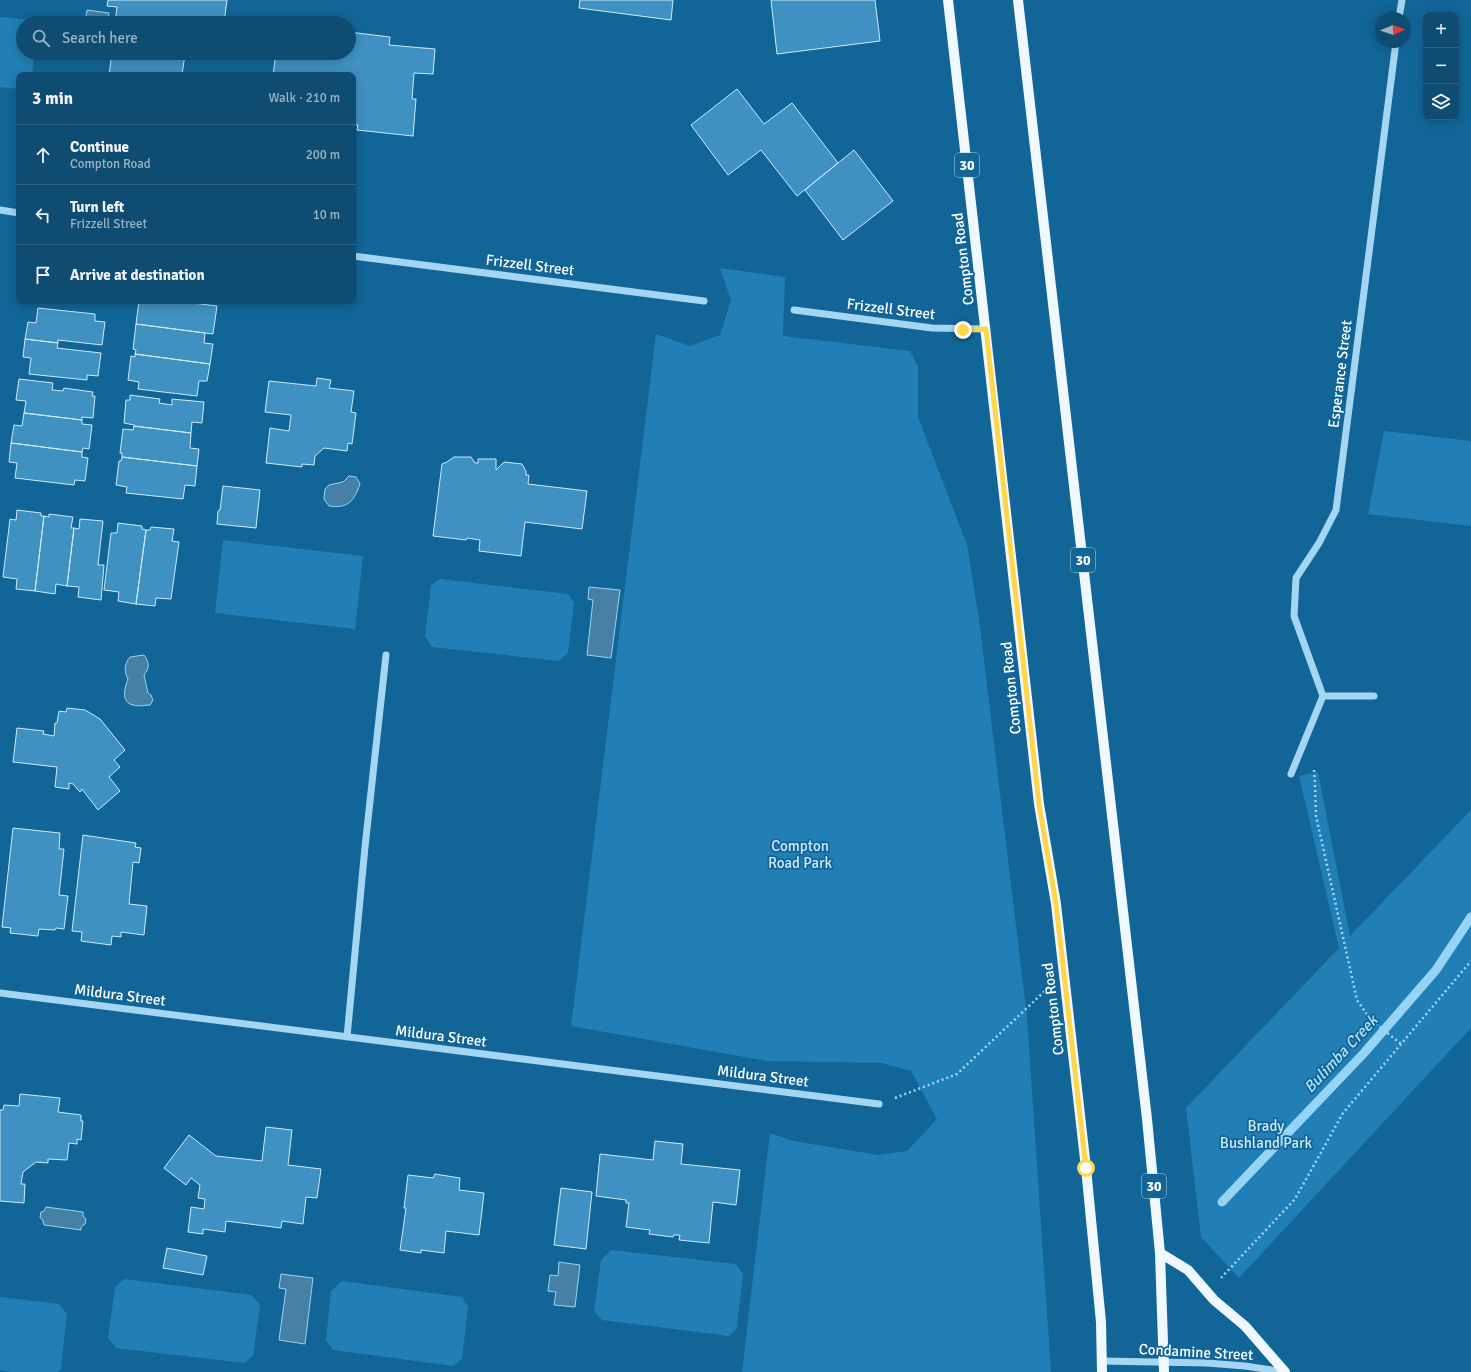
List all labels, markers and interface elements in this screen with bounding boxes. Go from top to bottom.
north arrow [1375,12,1411,48]
map controls [1423,12,1459,120]
button: + [1423,12,1459,48]
search box [16,16,356,60]
icon: search [30,27,52,49]
text: Search here [62,29,138,47]
button: − [1423,48,1459,84]
button: layers [1423,84,1459,120]
text: 3 min [32,88,73,109]
text: Walk · 210 m [269,90,340,106]
text: Continue [70,138,129,156]
icon: ahead [32,144,54,166]
text: 200 m [306,147,340,163]
road number: 30 [955,153,979,177]
text: Compton Road [70,156,151,172]
text: Turn left [70,198,124,216]
icon: left [32,204,54,226]
text: 10 m [313,207,340,223]
street label: Compton Road [948,212,978,306]
text: Frizzell Street [70,216,147,232]
street label: Frizzell Street [485,251,575,279]
icon: arrive [32,264,54,286]
text: Arrive at destination [70,266,205,284]
street label: Frizzell Street [846,295,936,323]
street label: Esperance Street [1324,319,1356,429]
route end [954,321,972,339]
road number: 30 [1071,548,1095,572]
street label: Compton Road [997,641,1025,735]
park label: Compton Road Park [768,837,833,872]
street label: Compton Road [1038,962,1068,1056]
street label: Mildura Street [73,980,167,1010]
water label: Bulimba Creek [1300,1009,1384,1097]
street label: Mildura Street [394,1021,488,1051]
street label: Mildura Street [716,1061,810,1091]
park label: Brady Bushland Park [1220,1117,1313,1152]
route start [1077,1159,1095,1177]
road number: 30 [1142,1174,1166,1198]
street label: Condamine Street [1138,1340,1254,1364]

